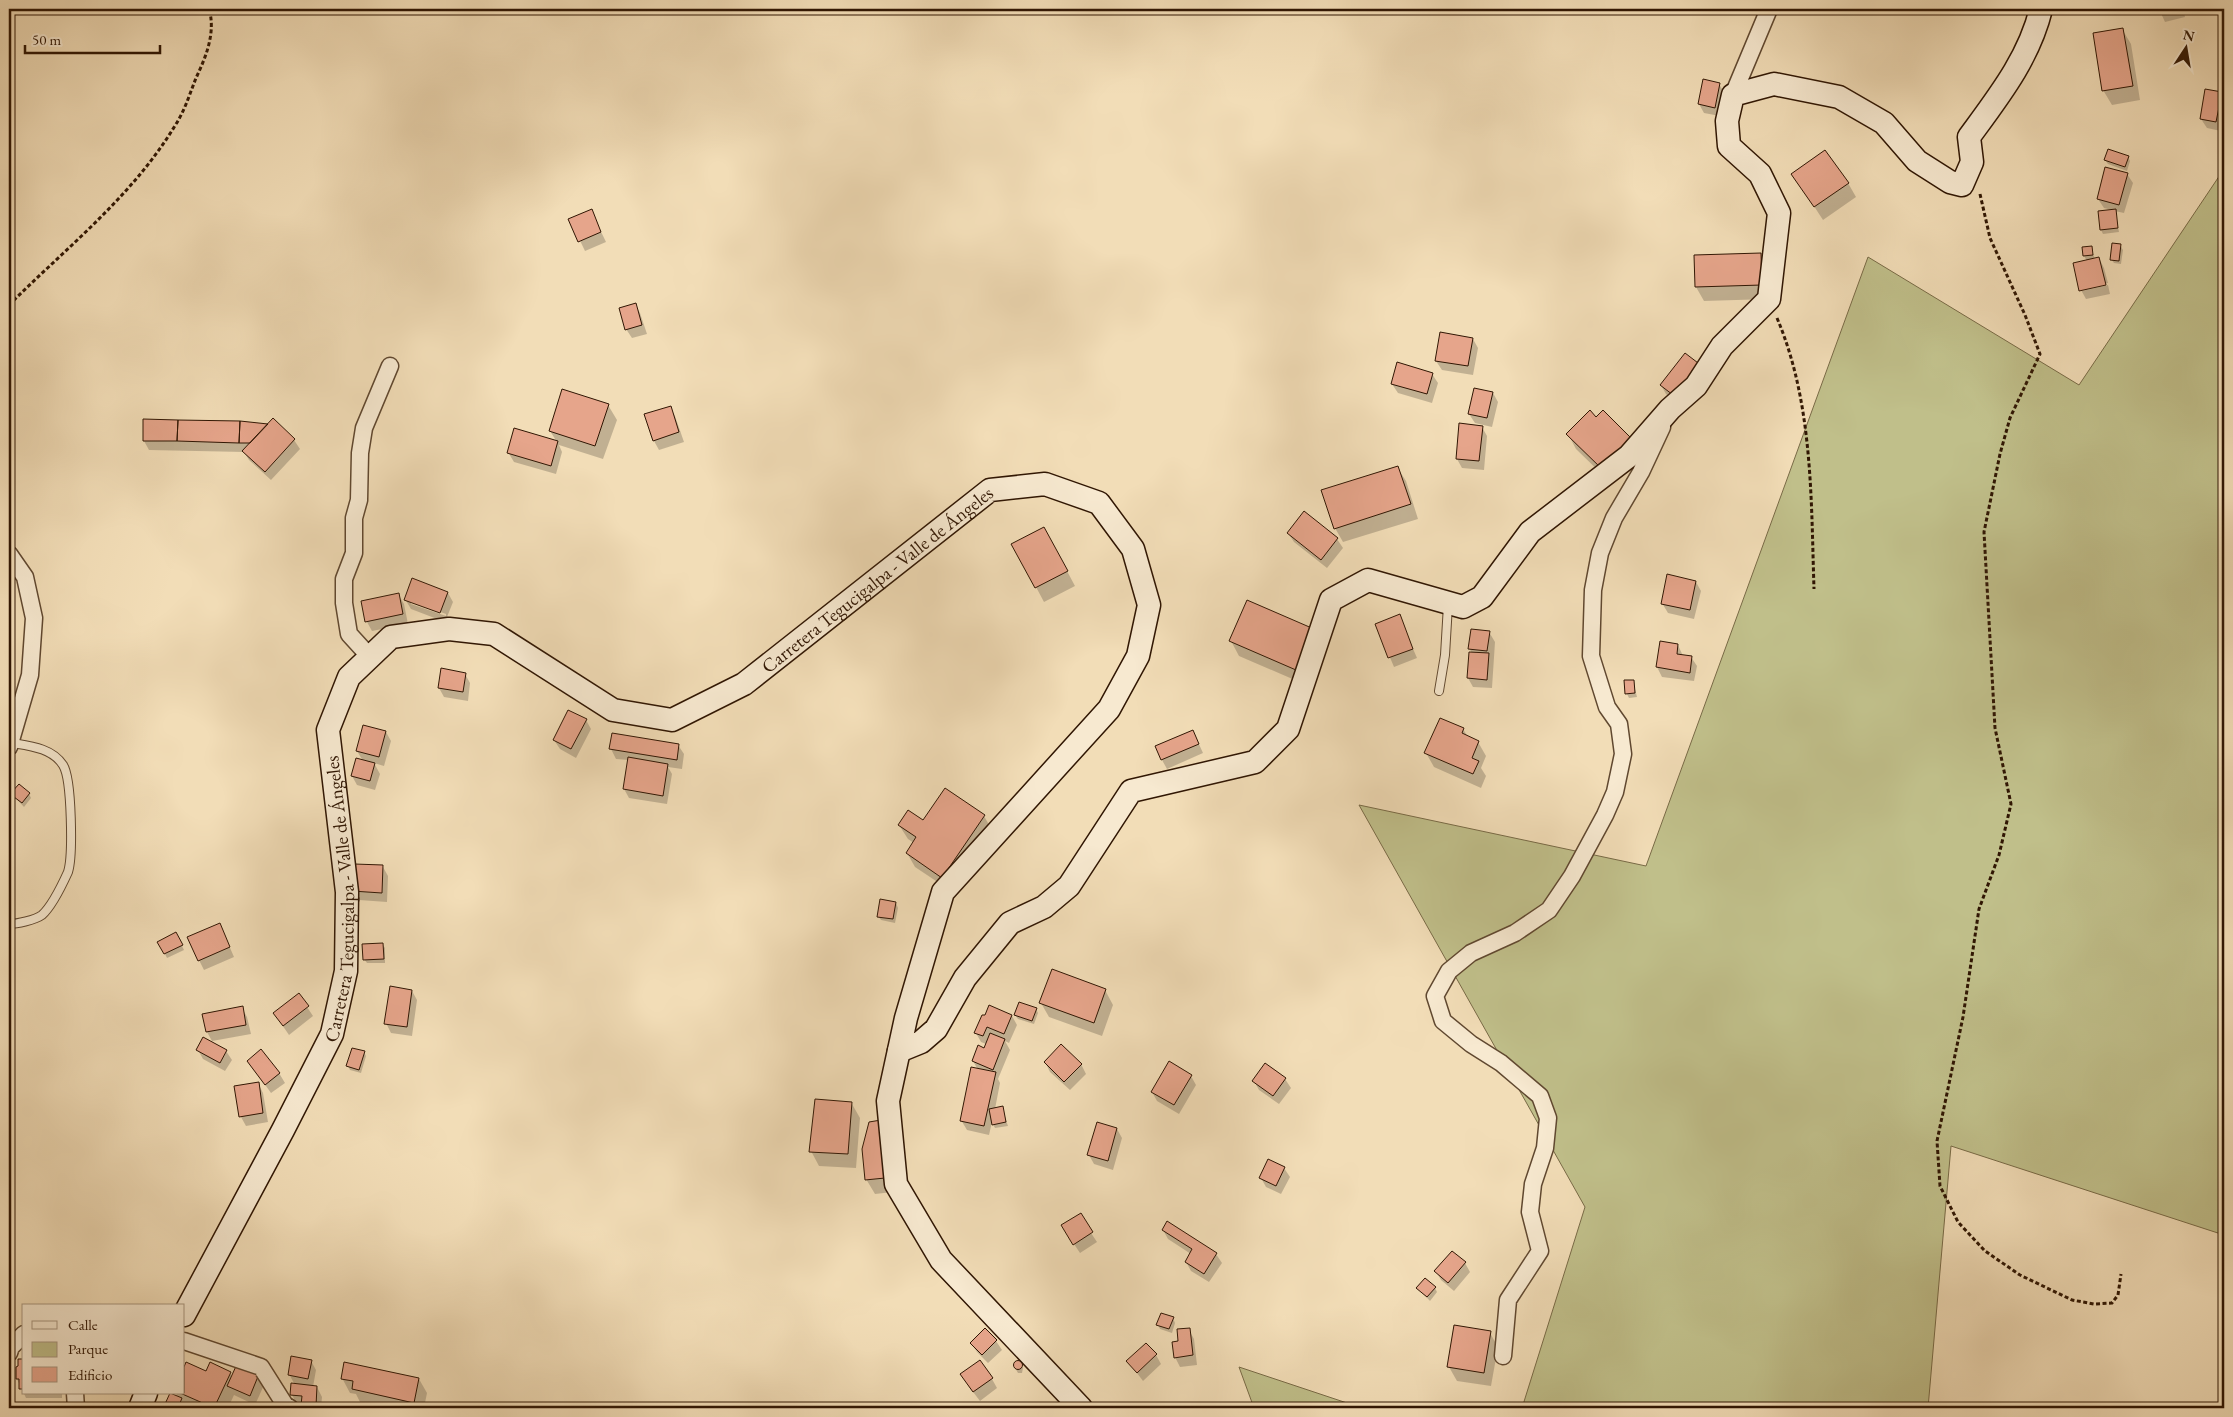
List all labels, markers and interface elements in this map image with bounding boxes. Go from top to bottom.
scale bar [25,22,160,54]
north arrow [2160,22,2210,72]
text: N [2181,25,2197,45]
text: 50 m [32,30,61,49]
street label: Carretera Tegucigalpa - Valle de Ángeles [756,480,998,678]
street label: Carretera Tegucigalpa - Valle de Ángeles [317,754,360,1047]
legend [22,1304,185,1394]
text: Calle [68,1315,98,1334]
text: Parque [68,1339,108,1358]
text: Edificio [68,1365,112,1384]

